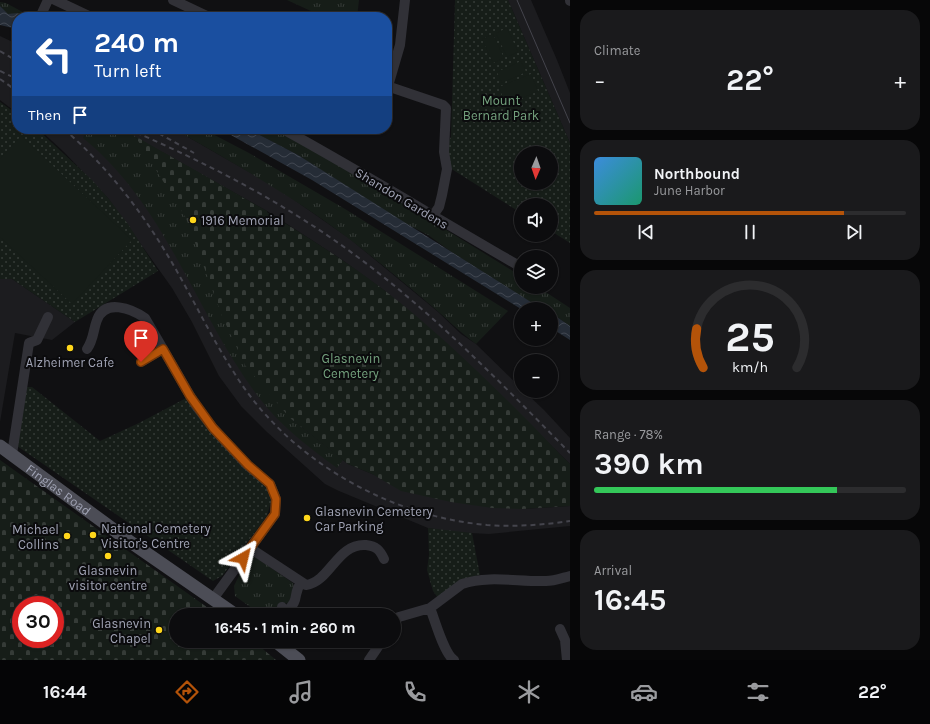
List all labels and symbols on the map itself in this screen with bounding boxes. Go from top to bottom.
park label: Mount Bernard Park [463,93,539,123]
north arrow [514,146,558,190]
street label: Shandon Gardens [353,165,451,232]
place label: 1916 Memorial [201,213,284,228]
marker: 1916 Memorial [188,215,198,225]
pin [124,321,158,362]
marker: Alzheimer Cafe [65,343,75,353]
park label: Glasnevin Cemetery [322,351,380,381]
place label: Alzheimer Cafe [26,355,115,370]
street label: Finglas Road [23,461,94,518]
place label: Glasnevin Cemetery Car Parking [315,504,433,534]
marker: Glasnevin Cemetery Car Parking [302,513,312,523]
place label: National Cemetery Visitor's Centre [101,521,210,551]
place label: Michael Collins [12,522,59,552]
marker: National Cemetery Visitor's Centre [88,530,98,540]
marker: Michael Collins [62,531,72,541]
position arrow [222,537,264,579]
marker: Glasnevin visitor centre [103,551,113,561]
place label: Glasnevin visitor centre [69,563,148,593]
speed limit sign: 30 [12,596,64,648]
place label: Glasnevin Chapel [92,616,151,646]
marker: Glasnevin Chapel [154,625,164,635]

